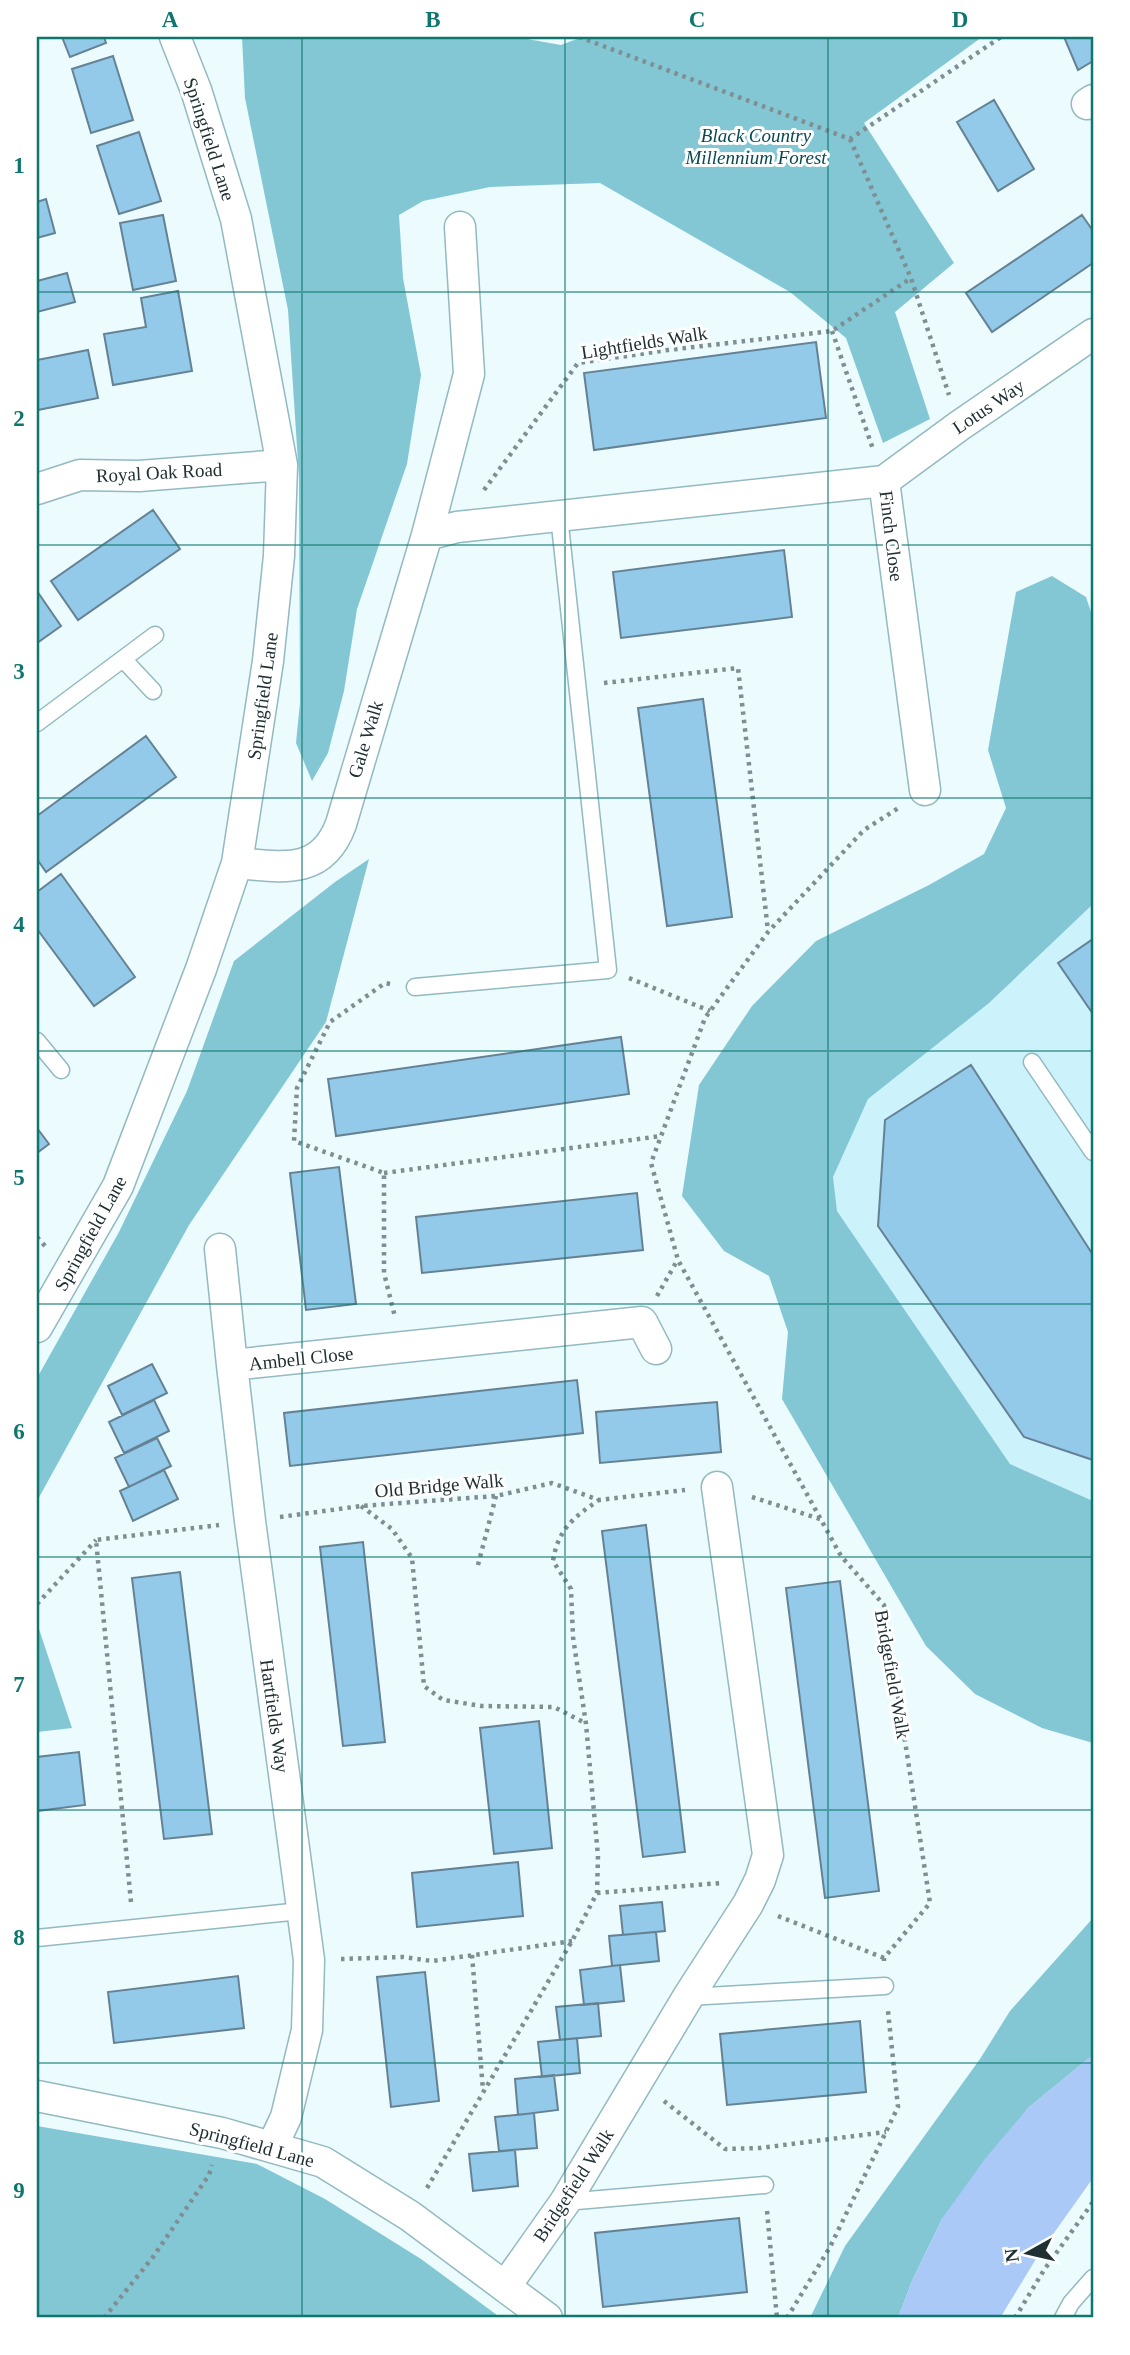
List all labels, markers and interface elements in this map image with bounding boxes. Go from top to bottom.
text: A [162,7,179,32]
text: B [425,7,441,32]
text: C [689,7,705,32]
text: D [952,7,968,32]
street label: Springfield Lane [180,75,239,203]
park label: Black Country Millennium Forest [684,125,827,168]
text: 1 [13,153,25,178]
street label: Lightfields Walk [580,322,709,363]
street label: Lotus Way [948,374,1029,438]
text: 2 [13,406,25,431]
street label: Royal Oak Road [95,459,223,486]
street label: Finch Close [876,489,907,583]
street label: Springfield Lane [243,631,282,761]
text: 3 [13,659,25,684]
street label: Gale Walk [344,697,387,780]
text: 4 [13,912,25,937]
text: 5 [13,1165,25,1190]
street label: Springfield Lane [50,1172,131,1294]
street label: Ambell Close [248,1343,354,1374]
text: 6 [13,1419,25,1444]
street label: Old Bridge Walk [374,1469,505,1502]
street label: Bridgefield Walk [871,1608,914,1741]
street label: Hartfields Way [256,1658,293,1775]
text: 7 [13,1672,25,1697]
text: 8 [13,1925,25,1950]
street label: Springfield Lane [187,2118,317,2171]
street label: Bridgefield Walk [529,2124,618,2246]
text: 9 [13,2178,25,2203]
north arrow [993,2218,1064,2288]
text: N [1000,2247,1023,2264]

